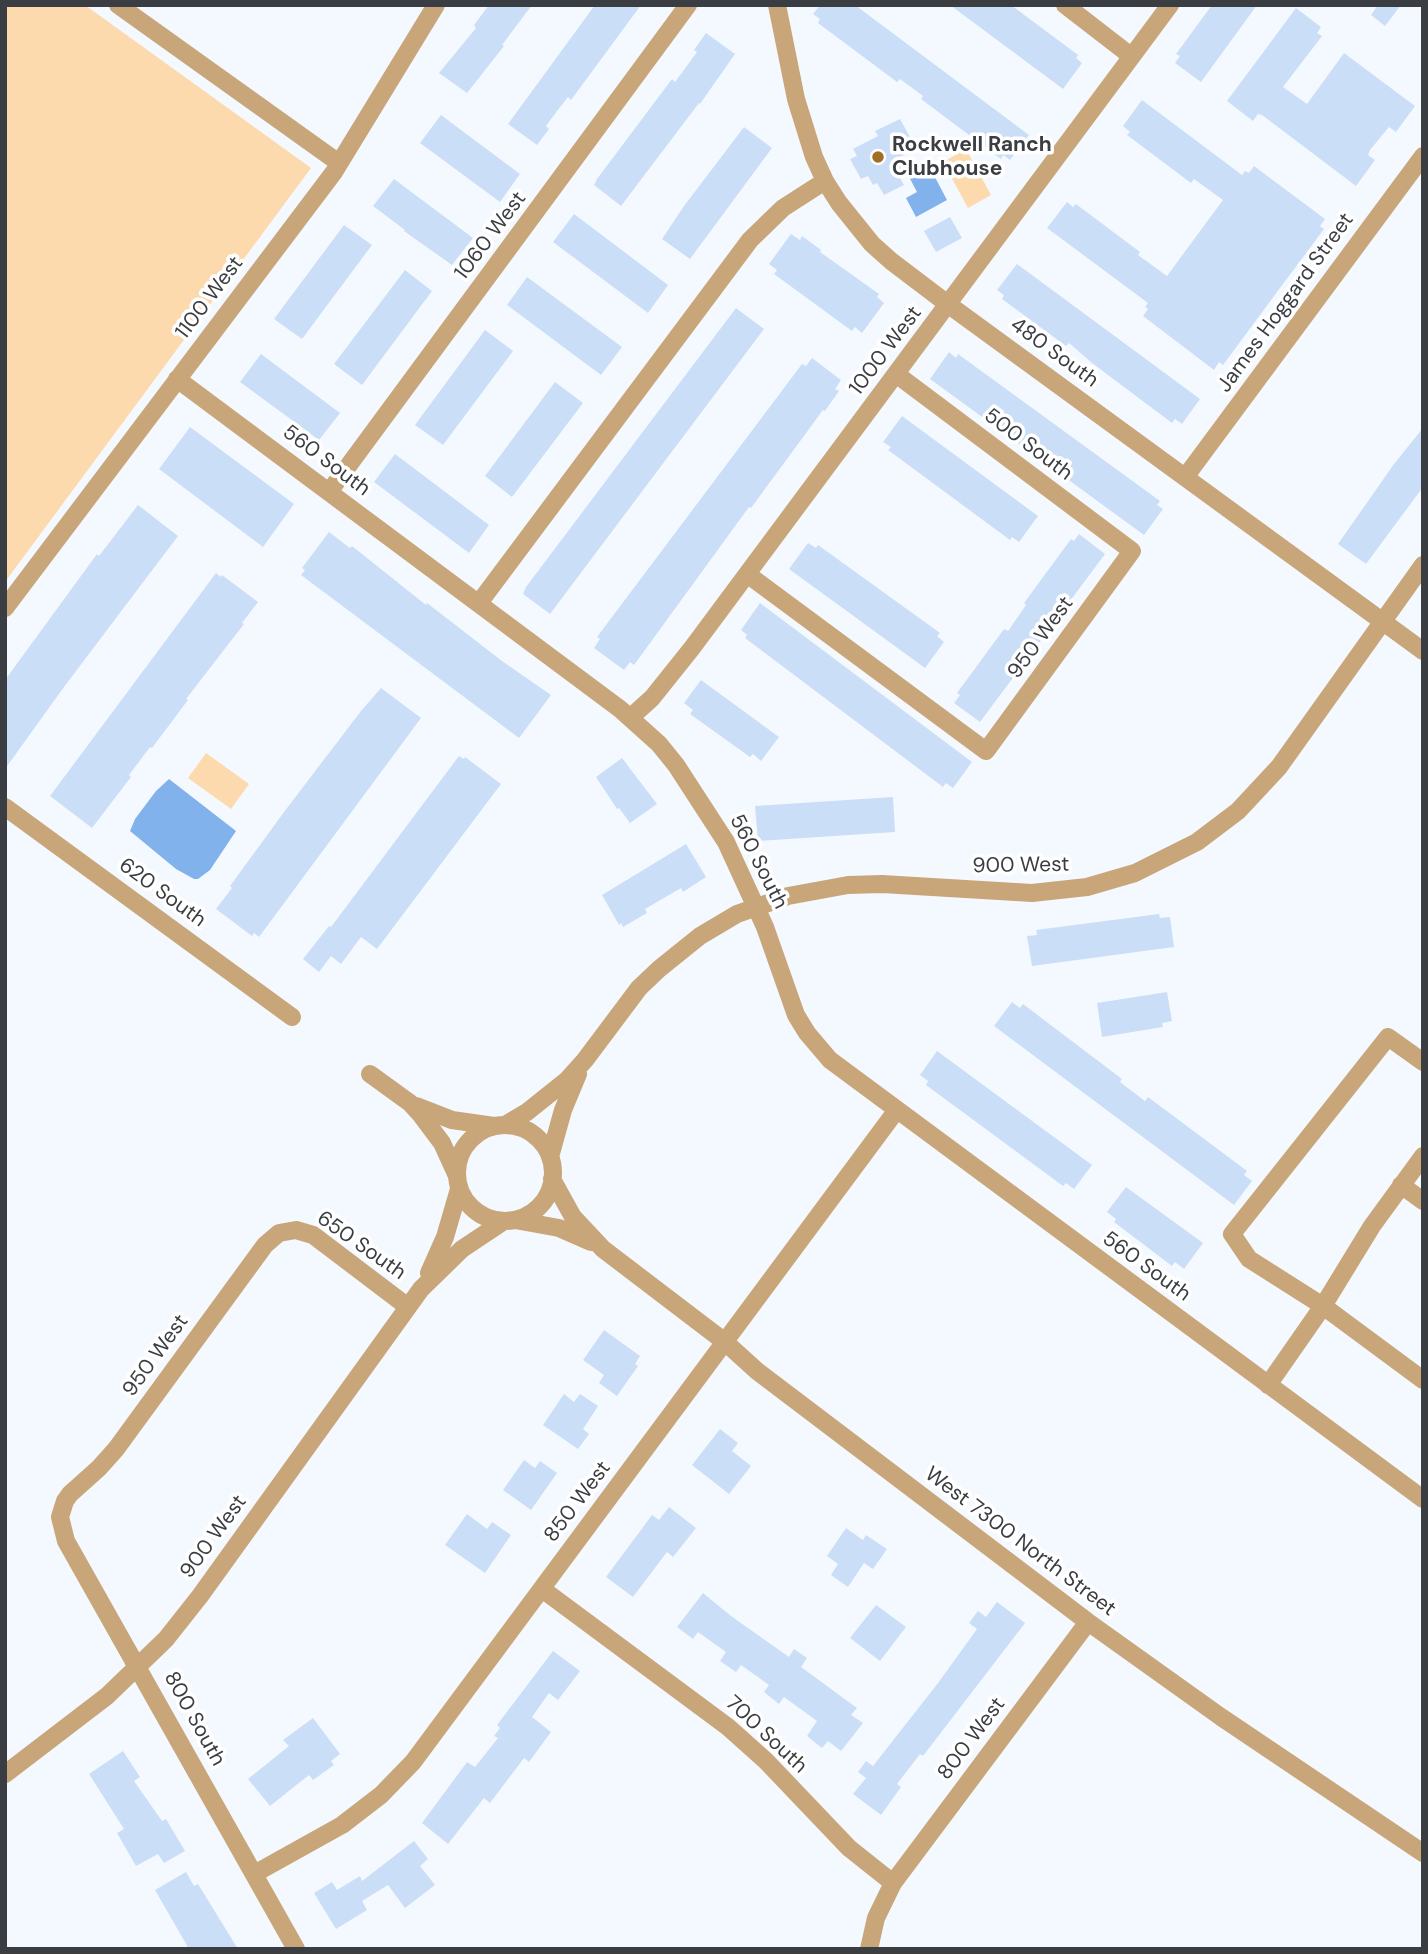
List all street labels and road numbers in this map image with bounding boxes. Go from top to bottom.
street label: 1060 West [450,187,532,285]
street label: James Hoggard Street [1212,208,1360,398]
street label: 1100 West [171,252,249,344]
street label: 1000 West [844,302,928,400]
street label: 480 South [1005,313,1103,393]
street label: 500 South [979,404,1077,486]
street label: 560 South [277,420,375,502]
street label: 950 West [1003,592,1079,684]
street label: 560 South [723,810,793,914]
street label: 620 South [114,853,210,933]
street label: 900 West [972,853,1070,879]
street label: 650 South [312,1206,410,1286]
street label: 560 South [1097,1227,1195,1307]
street label: 950 West [118,1310,194,1402]
street label: 850 West [539,1456,617,1548]
street label: West 7300 North Street [920,1462,1120,1622]
street label: 900 West [175,1490,253,1584]
street label: 800 South [158,1667,230,1771]
street label: 700 South [720,1691,812,1779]
street label: 800 West [933,1693,1011,1785]

